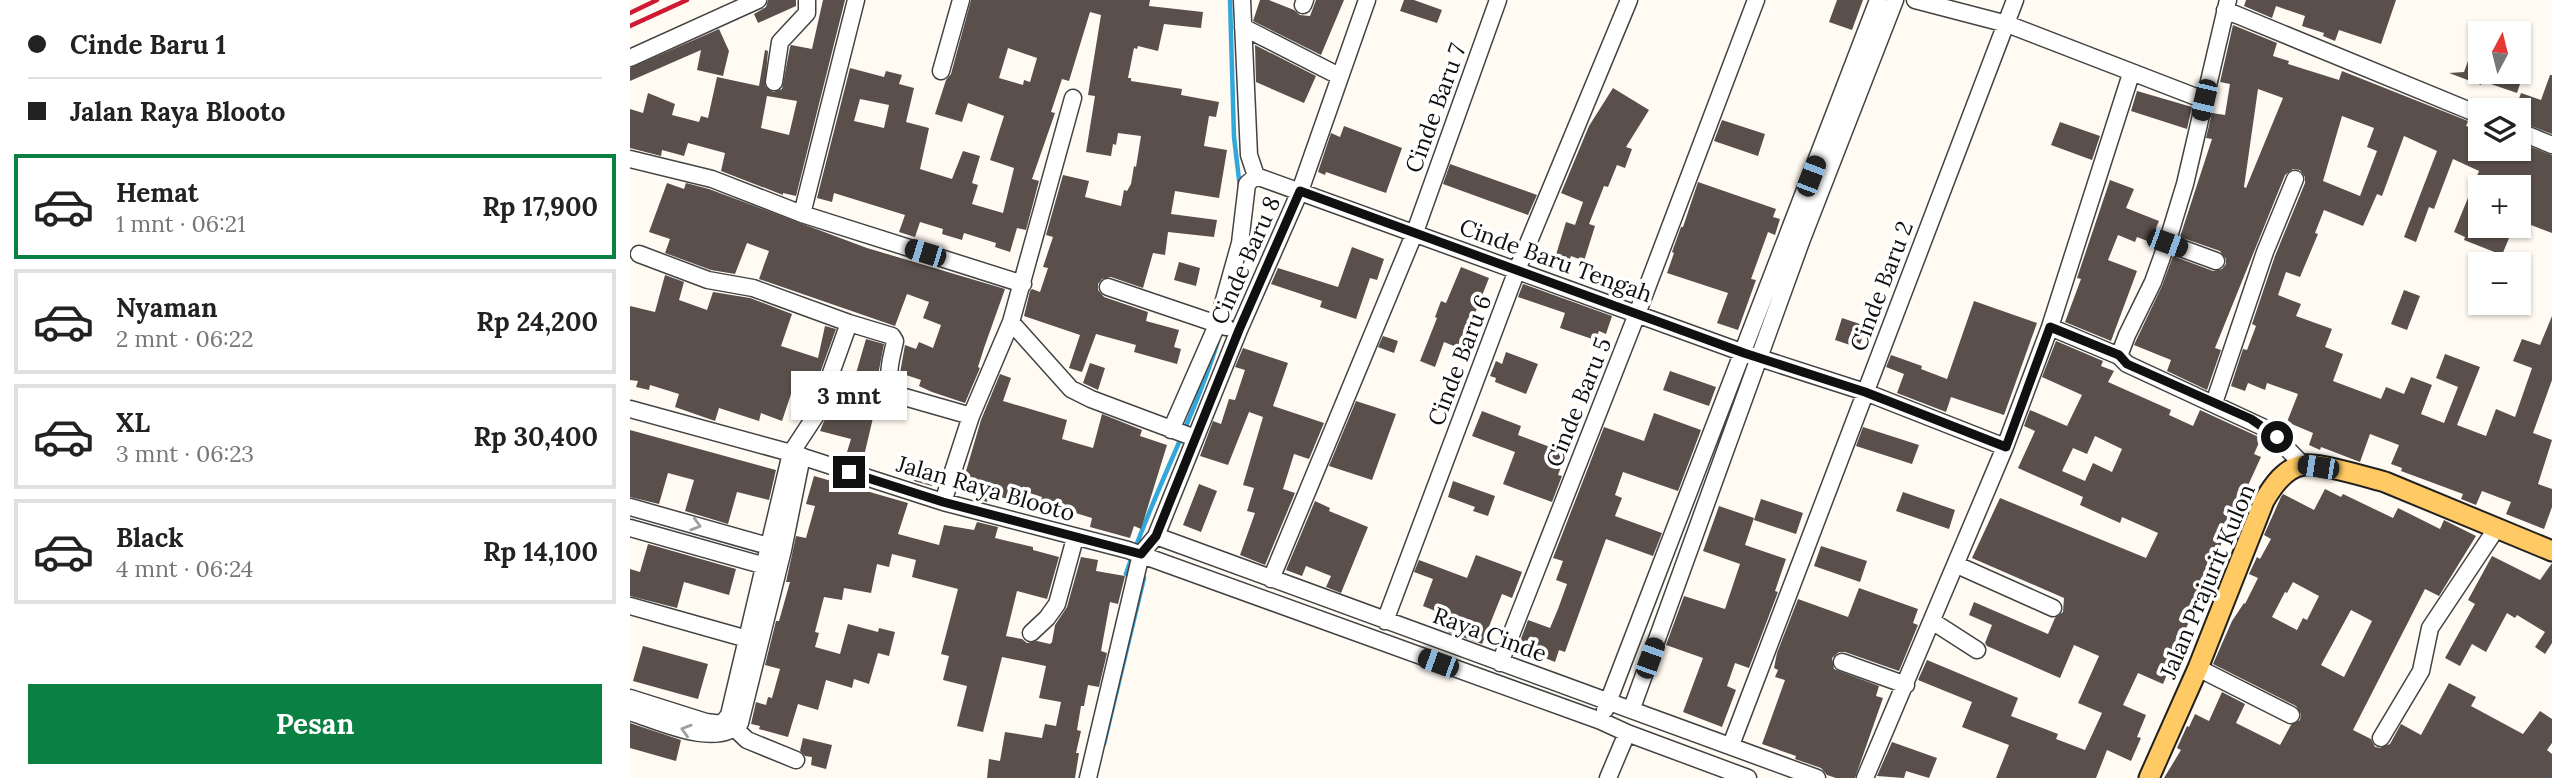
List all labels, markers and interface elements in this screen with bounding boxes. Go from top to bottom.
north arrow [2468,21,2530,84]
map controls [2468,21,2531,315]
text: Cinde Baru 1 [70,28,226,61]
street label: Cinde Baru 7 [1398,39,1472,177]
car [2190,77,2219,123]
text: Jalan Raya Blooto [70,95,285,128]
button: layers [2468,98,2531,161]
car [1794,153,1829,199]
icon: car [32,175,95,238]
button: + [2468,175,2531,238]
text: Hemat [116,176,198,209]
text: Rp 17,900 [482,190,598,223]
street label: Cinde Baru 8 [1204,191,1286,329]
text: 1 mnt · 06:21 [116,209,246,238]
street label: Cinde Baru Tengah [1456,212,1657,308]
street label: Cinde Baru 2 [1843,217,1919,355]
car [2144,226,2191,260]
car [902,237,949,269]
button: − [2468,252,2531,315]
icon: car [32,290,95,353]
street label: Cinde Baru 6 [1421,290,1497,430]
text: Nyaman [116,291,217,324]
text: Rp 24,200 [476,305,598,338]
text: 2 mnt · 06:22 [116,324,254,353]
street label: Cinde Baru 5 [1539,333,1617,471]
callout: 3 mnt [791,370,907,420]
text: 3 mnt [817,381,881,410]
icon: car [32,405,95,468]
text: XL [116,406,150,439]
text: Rp 30,400 [473,420,598,453]
route start [2261,421,2293,453]
text: 3 mnt · 06:23 [116,439,254,468]
street label: Jalan Raya Blooto [893,448,1078,527]
car [2296,453,2341,481]
route end [833,456,865,488]
street label: Jalan Prajurit Kulon [2153,479,2261,683]
one-way arrow [689,517,701,532]
icon: car [32,520,95,583]
text: Black [116,521,184,554]
text: Rp 14,100 [483,535,598,568]
text: 4 mnt · 06:24 [116,554,253,583]
street label: Raya Cinde [1429,600,1551,668]
car [1633,635,1668,681]
car [1415,646,1462,680]
button: Pesan [28,684,602,764]
one-way arrow [681,723,693,738]

